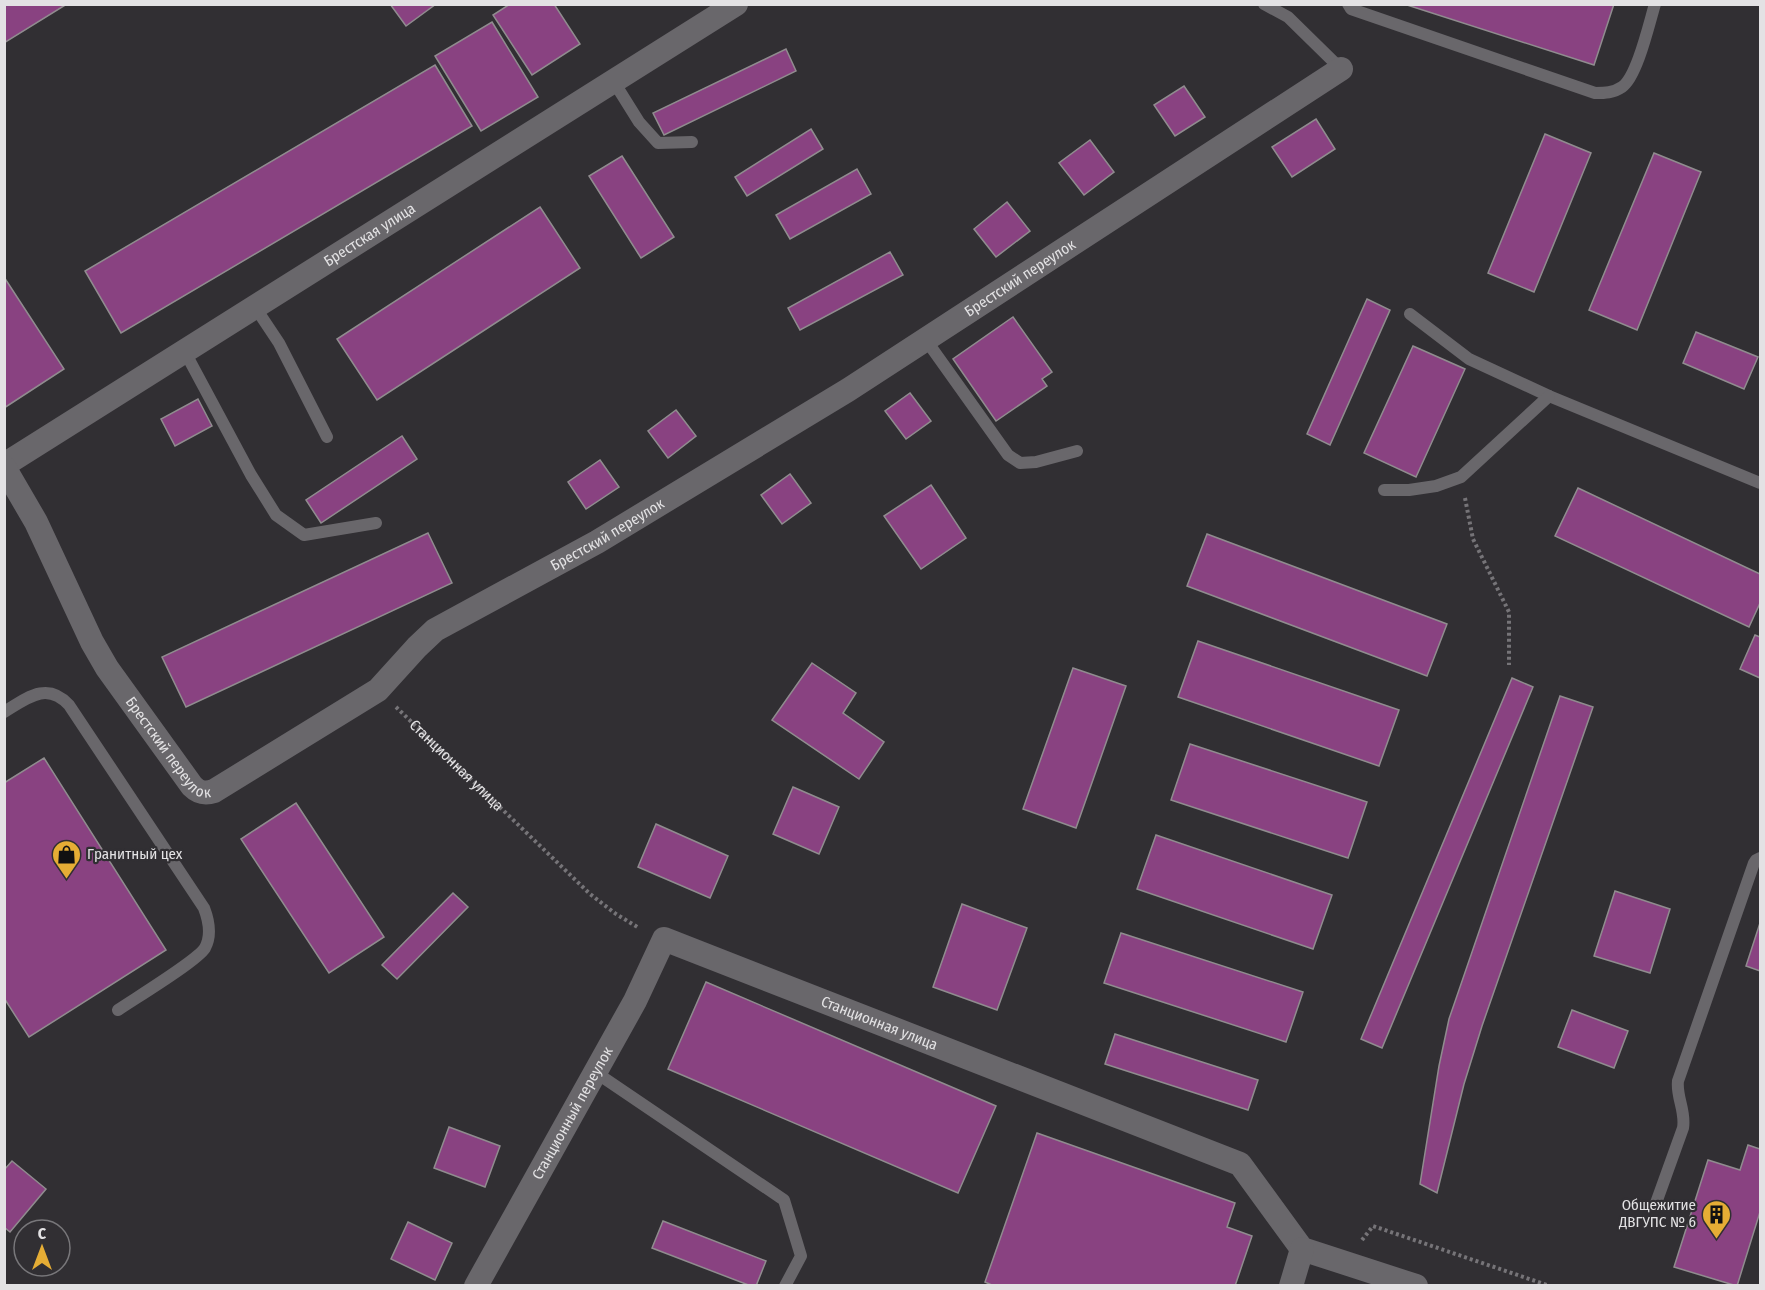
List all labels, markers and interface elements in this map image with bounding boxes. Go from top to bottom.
street label: Брестская улица [320,199,419,270]
street label: Брестский переулок [961,235,1079,321]
street label: Брестский переулок [547,494,667,575]
street label: Брестский переулок [122,693,212,802]
street label: Станционная улица [406,716,507,815]
shop icon: Гранитный цех [50,838,82,880]
place label: Гранитный цех [87,845,183,863]
street label: Станционная улица [818,992,940,1054]
street label: Станционный переулок [528,1044,617,1183]
place label: Общежитие ДВГУПС № 6 [1618,1196,1696,1231]
building icon: Общежитие ДВГУПС № 6 [1701,1198,1733,1240]
north arrow [12,1218,72,1278]
text: С [38,1224,47,1243]

